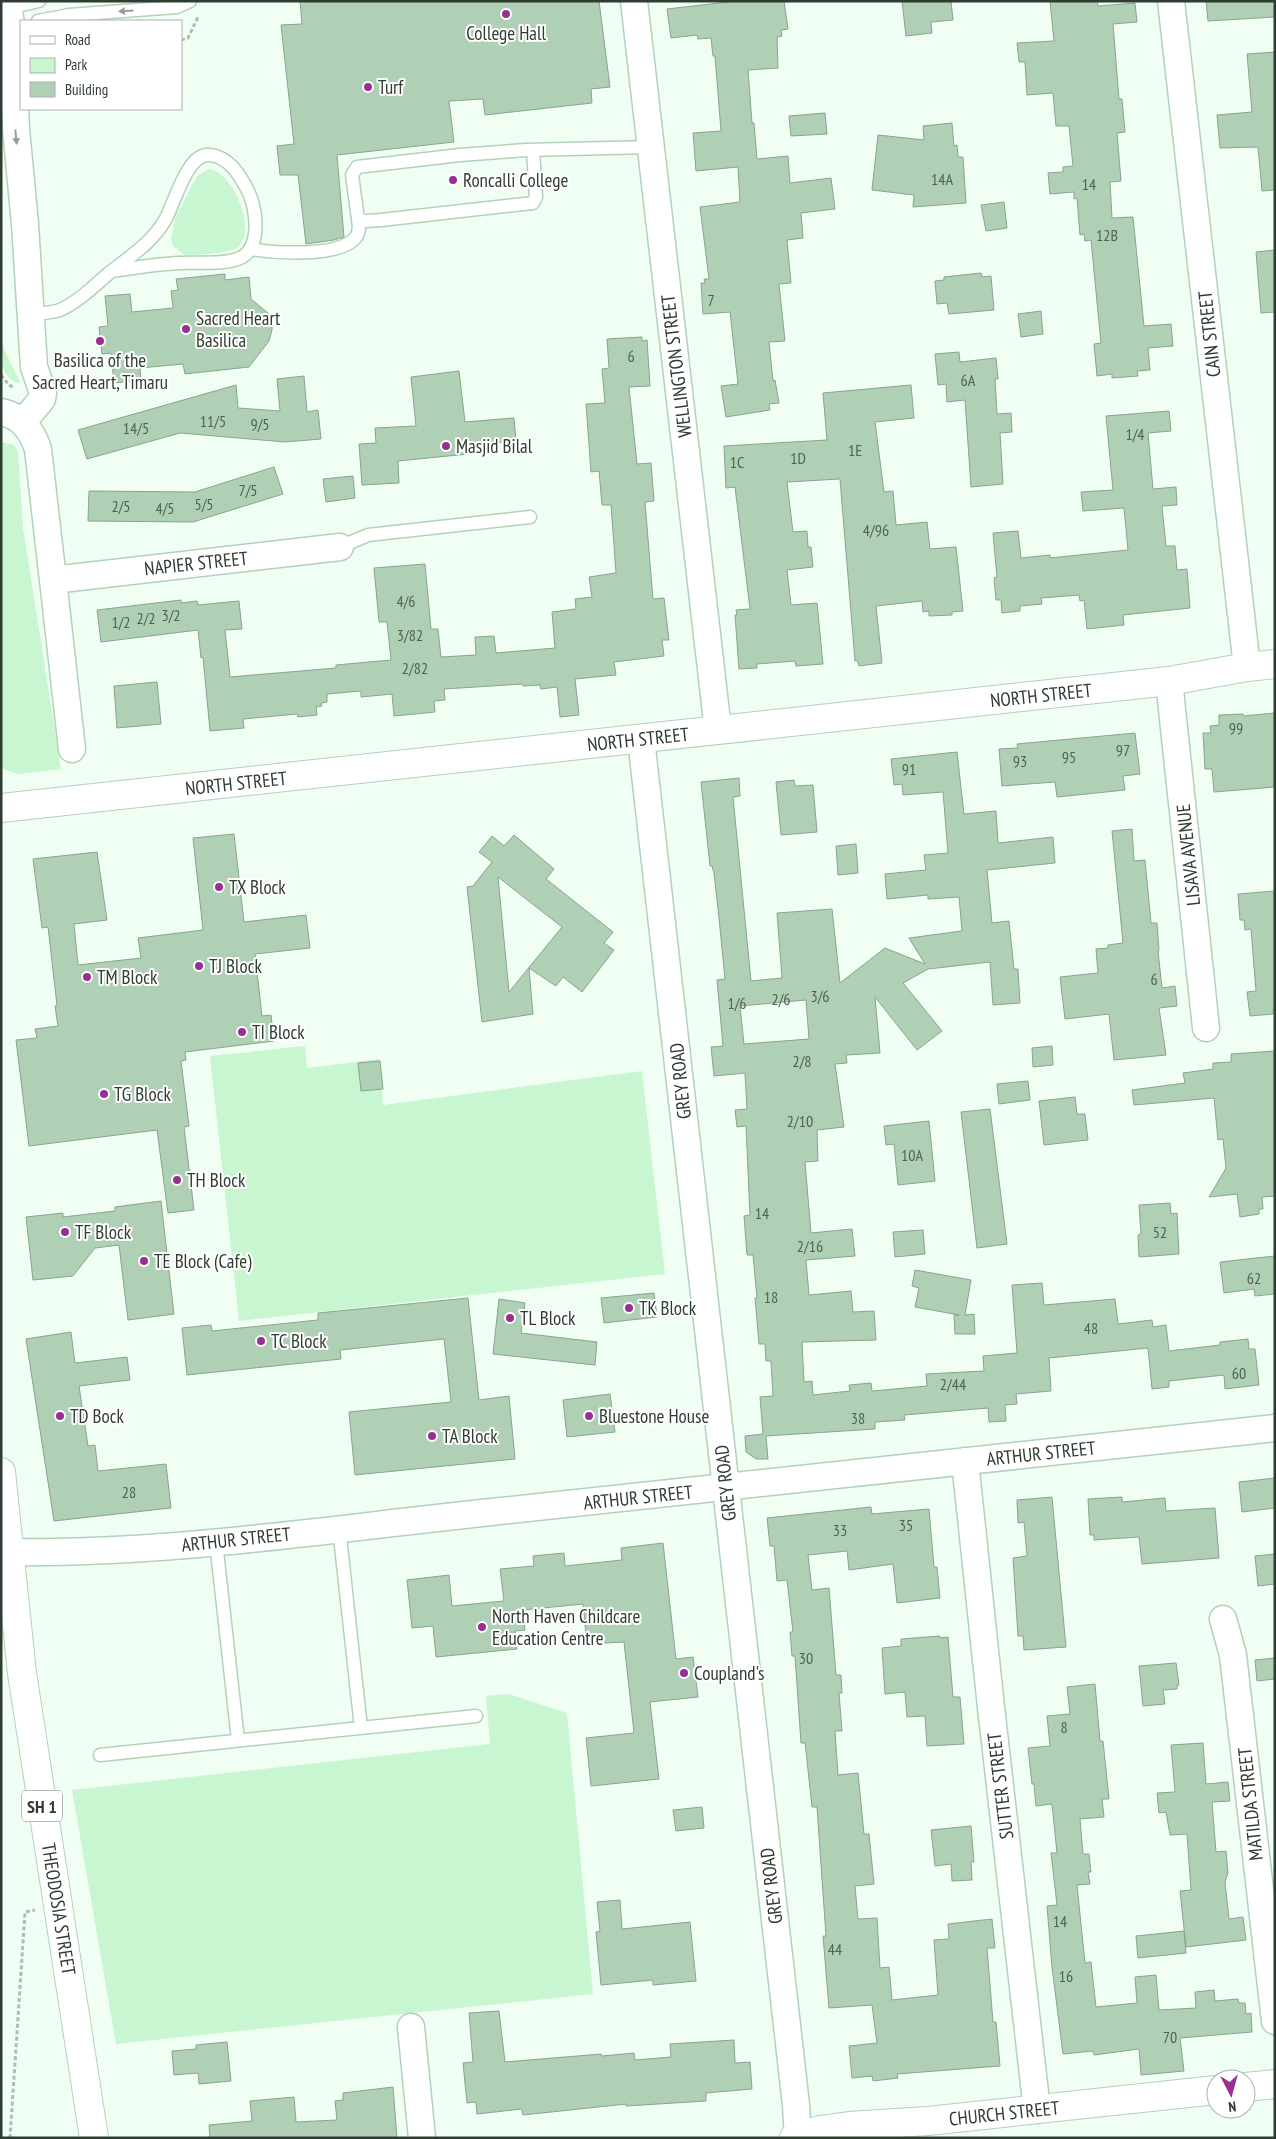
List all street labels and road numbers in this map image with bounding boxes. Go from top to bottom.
street label: CAIN STREET [1192,289,1225,378]
street label: WELLINGTON STREET [655,293,697,439]
street label: NAPIER STREET [143,546,249,580]
street label: NORTH STREET [989,678,1094,712]
street label: NORTH STREET [586,722,691,756]
street label: NORTH STREET [184,766,289,800]
street label: LISAVA AVENUE [1171,803,1205,907]
street label: GREY ROAD [664,1042,696,1120]
street label: ARTHUR STREET [985,1435,1097,1471]
street label: GREY ROAD [709,1444,741,1522]
street label: ARTHUR STREET [582,1479,694,1515]
street label: ARTHUR STREET [180,1521,292,1557]
street label: SUTTER STREET [981,1731,1018,1841]
street label: MATILDA STREET [1232,1746,1268,1862]
road number: SH 1 [22,1790,62,1822]
street label: THEODOSIA STREET [37,1841,81,1977]
street label: GREY ROAD [754,1847,788,1925]
street label: CHURCH STREET [948,2095,1061,2131]

